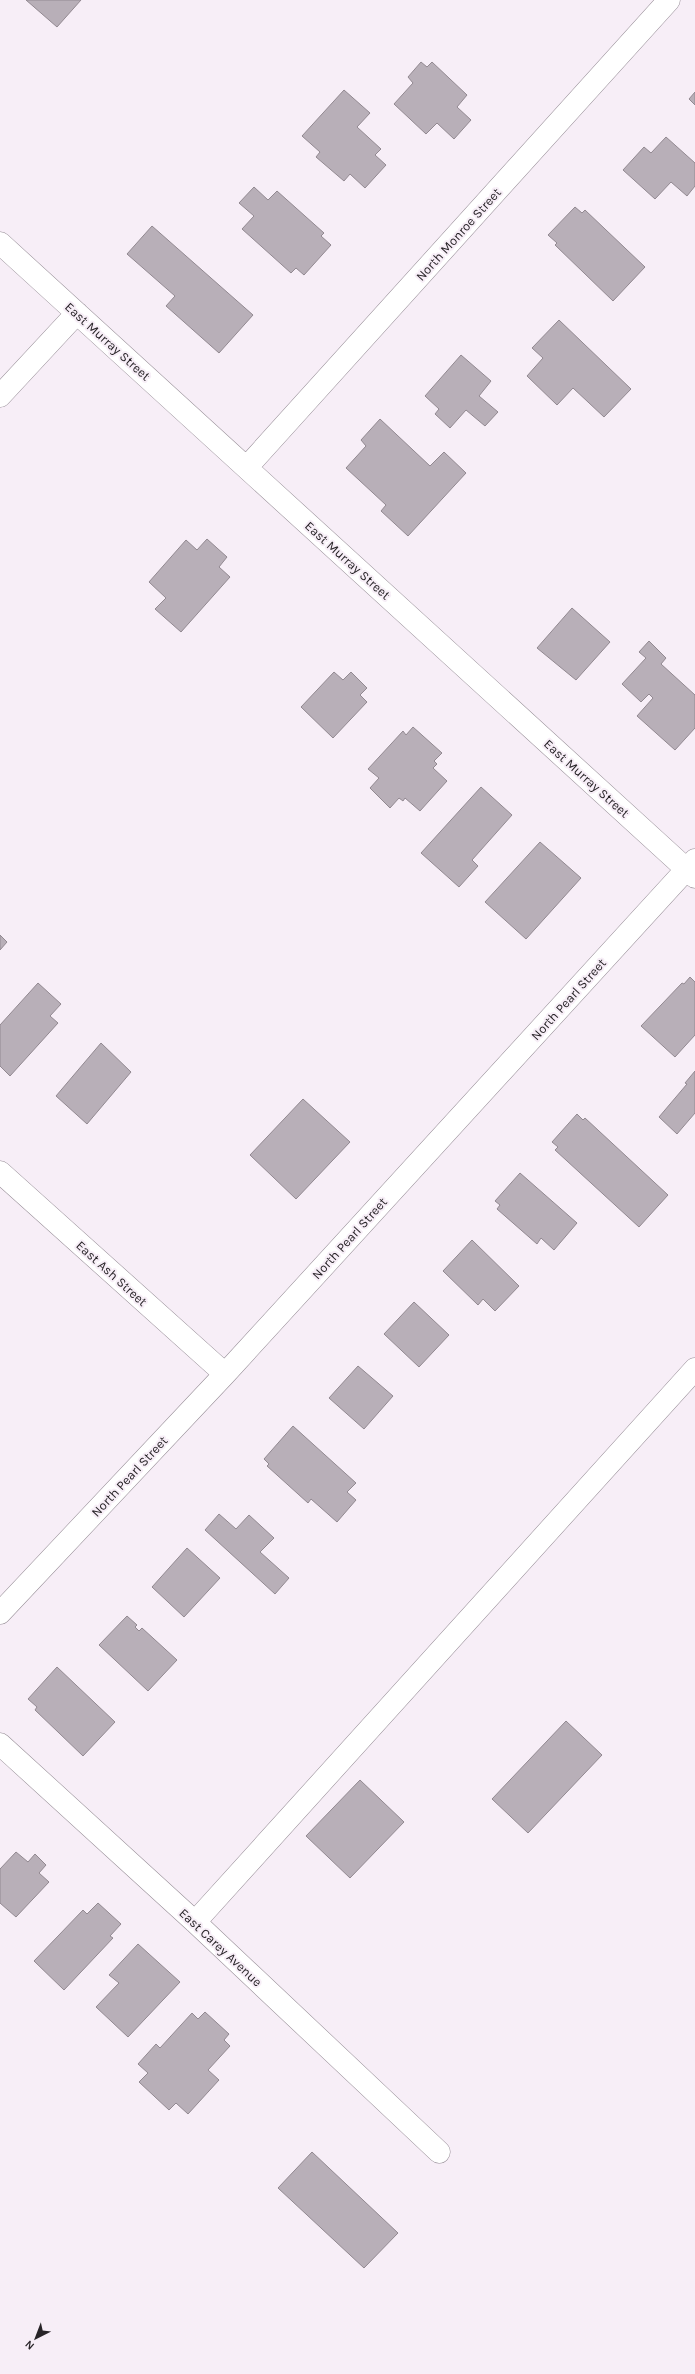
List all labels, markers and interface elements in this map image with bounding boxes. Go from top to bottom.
street label: North Monroe Street [413,185,504,284]
street label: East Murray Street [62,299,153,384]
street label: East Murray Street [302,518,393,603]
street label: East Murray Street [541,736,632,821]
street label: North Pearl Street [528,955,609,1043]
street label: North Pearl Street [309,1194,390,1282]
street label: East Ash Street [73,1238,150,1309]
street label: North Pearl Street [88,1433,171,1520]
street label: East Carey Avenue [176,1905,265,1990]
north arrow [16,2318,56,2358]
text: N [22,2338,37,2353]

